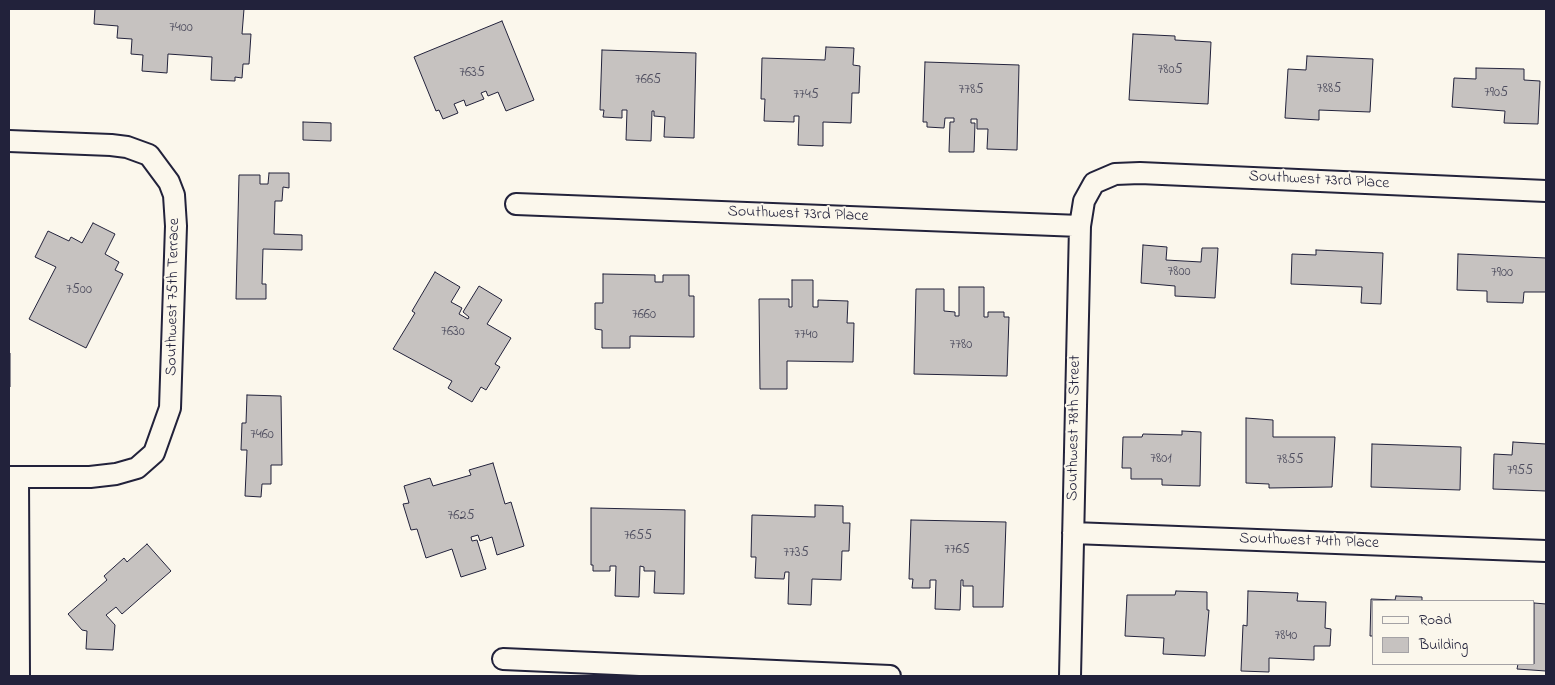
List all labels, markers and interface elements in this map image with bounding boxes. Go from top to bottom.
house number: 7400 [169,21,193,37]
house number: 7805 [1157,63,1183,79]
house number: 7635 [459,66,485,82]
house number: 7665 [635,73,661,89]
house number: 7885 [1317,82,1341,98]
house number: 7785 [959,83,983,99]
house number: 7905 [1484,86,1508,102]
house number: 7745 [793,88,819,104]
street label: Southwest 73rd Place [1248,168,1390,194]
street label: Southwest 73rd Place [727,203,869,227]
street label: Southwest 75th Terrace [163,218,185,376]
house number: 7800 [1167,265,1191,281]
house number: 7900 [1491,266,1513,282]
house number: 7500 [66,283,92,299]
house number: 7660 [632,308,656,324]
house number: 7630 [441,325,465,341]
house number: 7740 [794,328,818,344]
house number: 7780 [950,338,972,354]
street label: Southwest 78th Street [1064,355,1086,501]
house number: 7460 [250,428,274,444]
house number: 7801 [1150,452,1172,468]
house number: 7855 [1276,453,1304,469]
house number: 7955 [1507,464,1533,480]
house number: 7625 [448,509,474,525]
house number: 7655 [624,529,652,545]
street label: Southwest 74th Place [1239,530,1379,554]
house number: 7765 [944,543,970,559]
house number: 7735 [783,546,809,562]
legend [1372,600,1535,665]
text: Road [1419,609,1452,631]
house number: 7840 [1275,629,1297,645]
text: Building [1419,634,1468,656]

